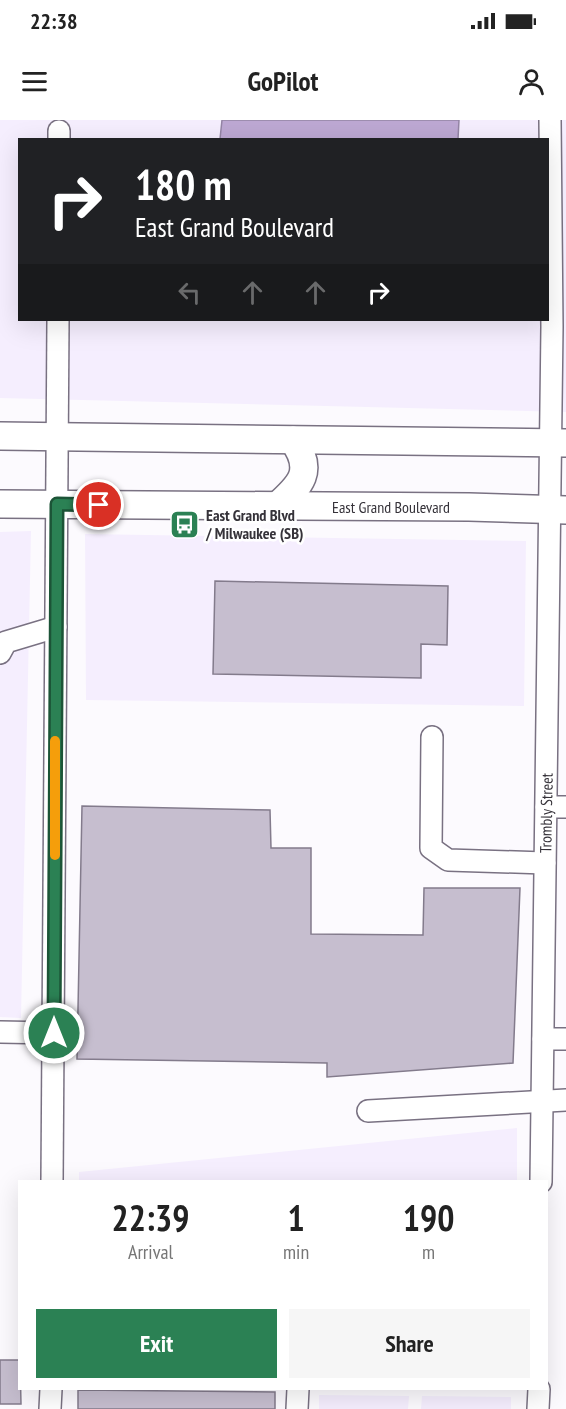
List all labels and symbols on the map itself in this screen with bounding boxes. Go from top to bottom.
pin [73,479,124,530]
street label: East Grand Boulevard [332,497,450,517]
place label: East Grand Blvd / Milwaukee (SB) [205,505,303,543]
bus stop icon: East Grand Blvd / Milwaukee (SB) [169,508,201,540]
street label: Trombly Street [535,772,557,853]
position arrow [22,1001,86,1065]

